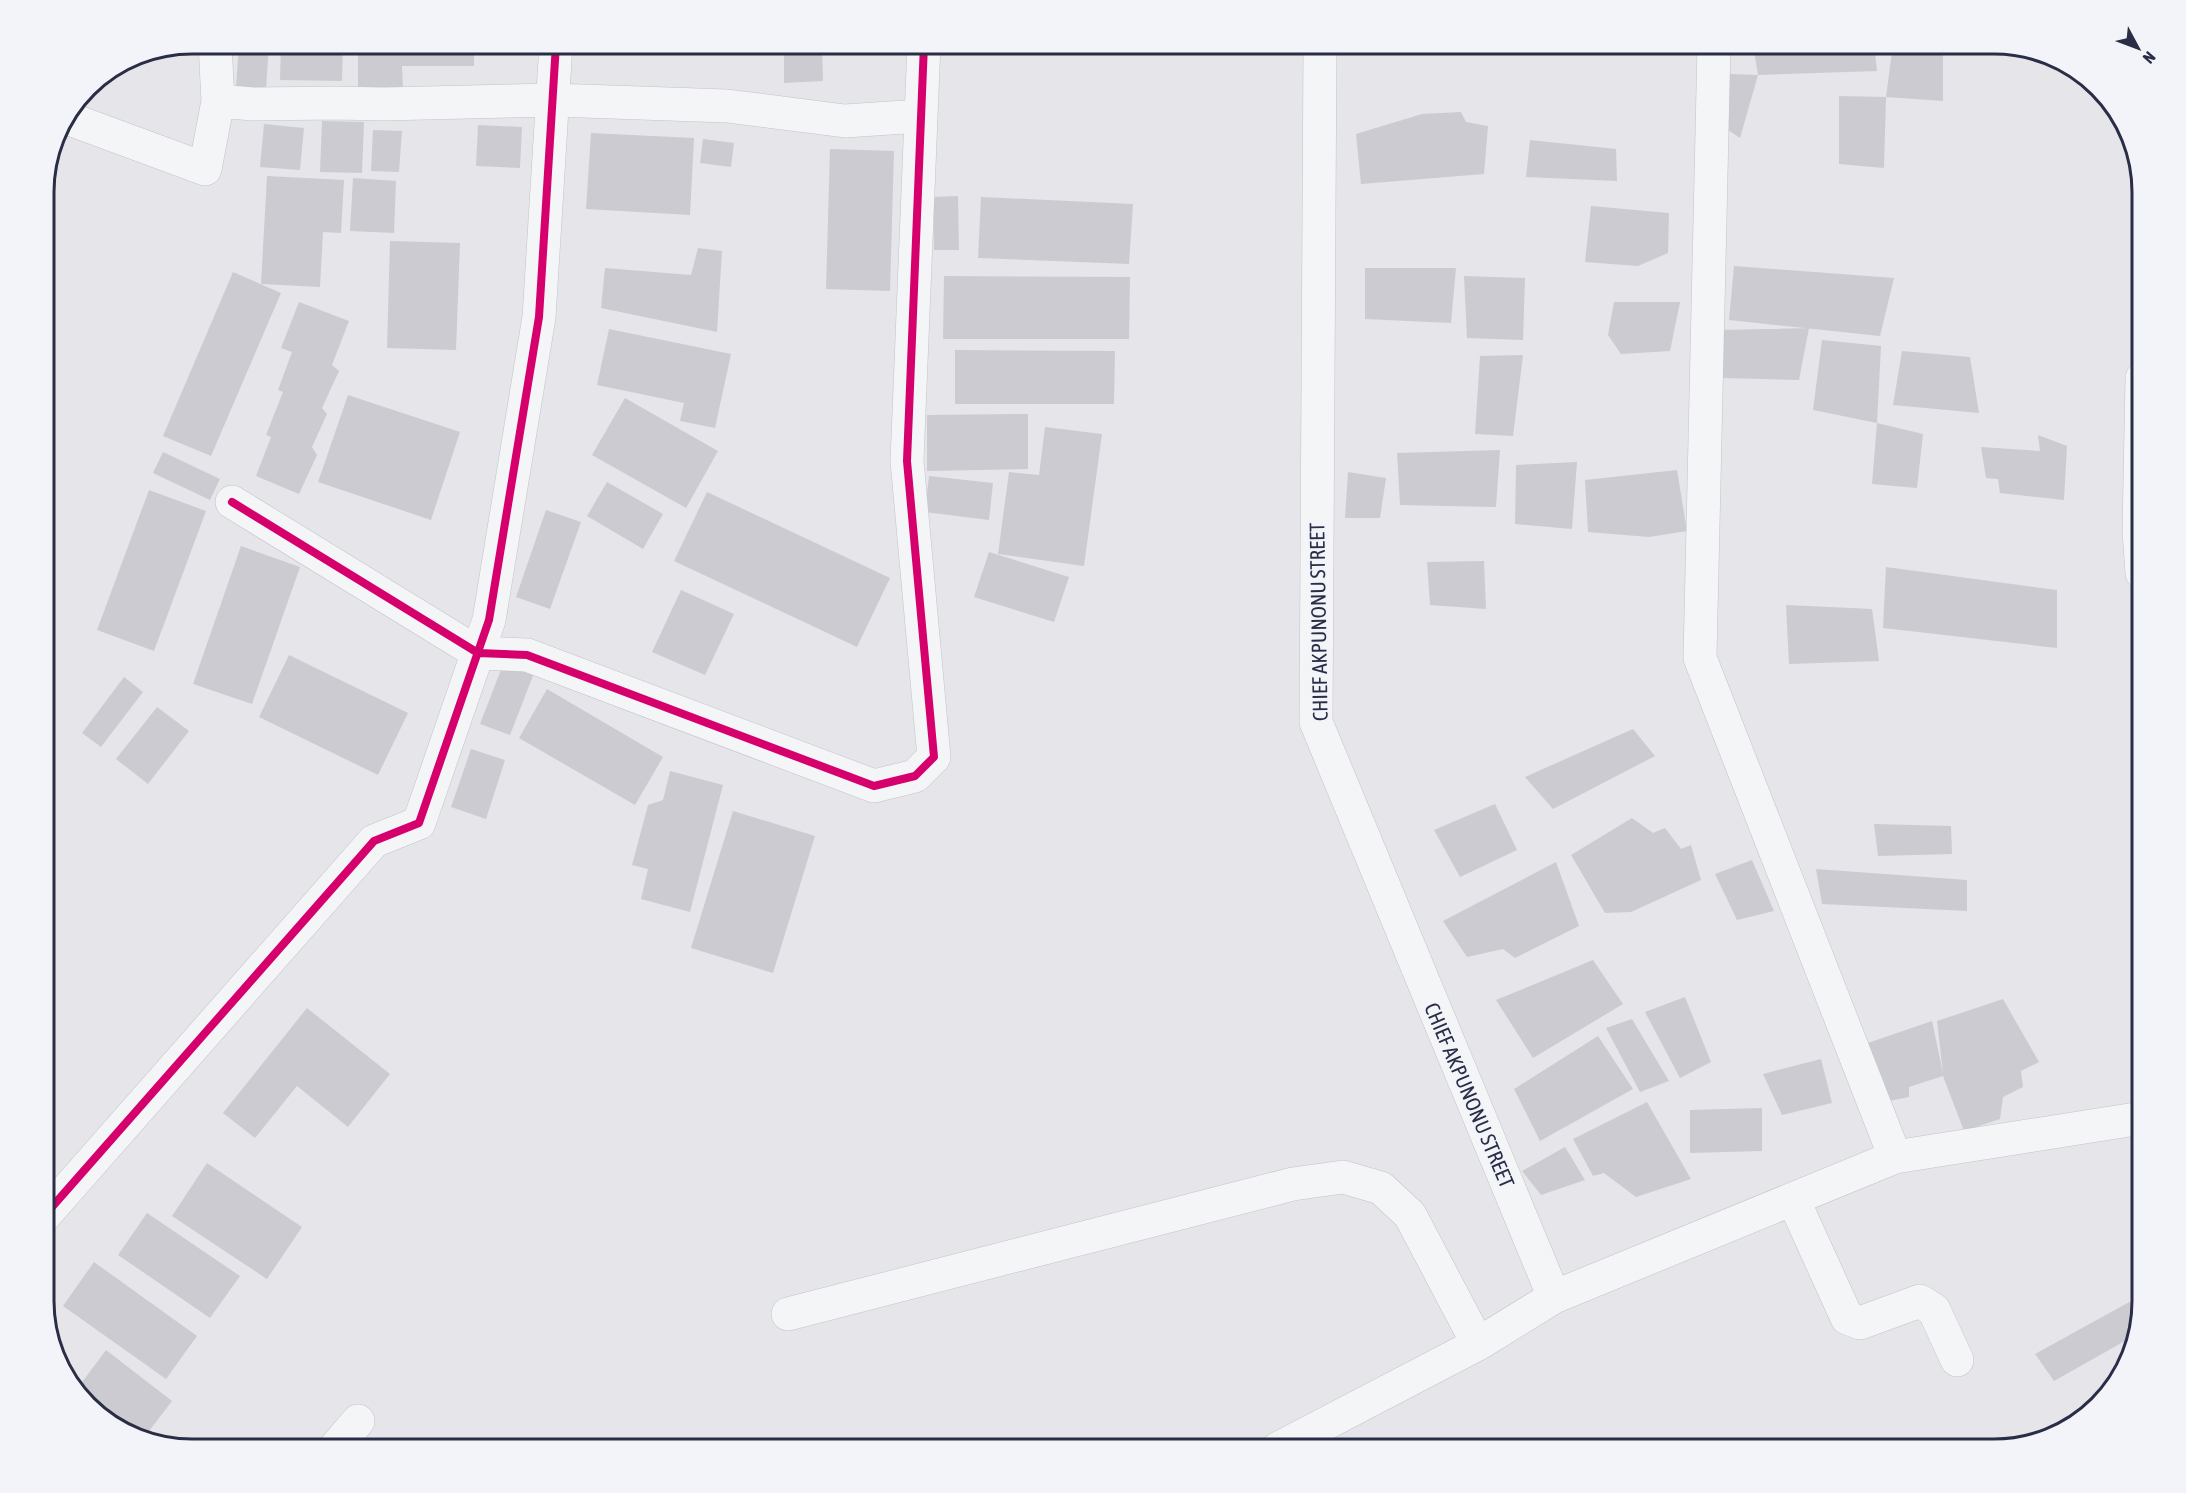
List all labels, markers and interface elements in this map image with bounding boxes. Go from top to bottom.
north arrow [2108,18,2168,78]
text: N [2139,48,2159,67]
street label: CHIEF AKPUNONU STREET [1304,523,1332,721]
street label: CHIEF AKPUNONU STREET [1420,999,1520,1191]

